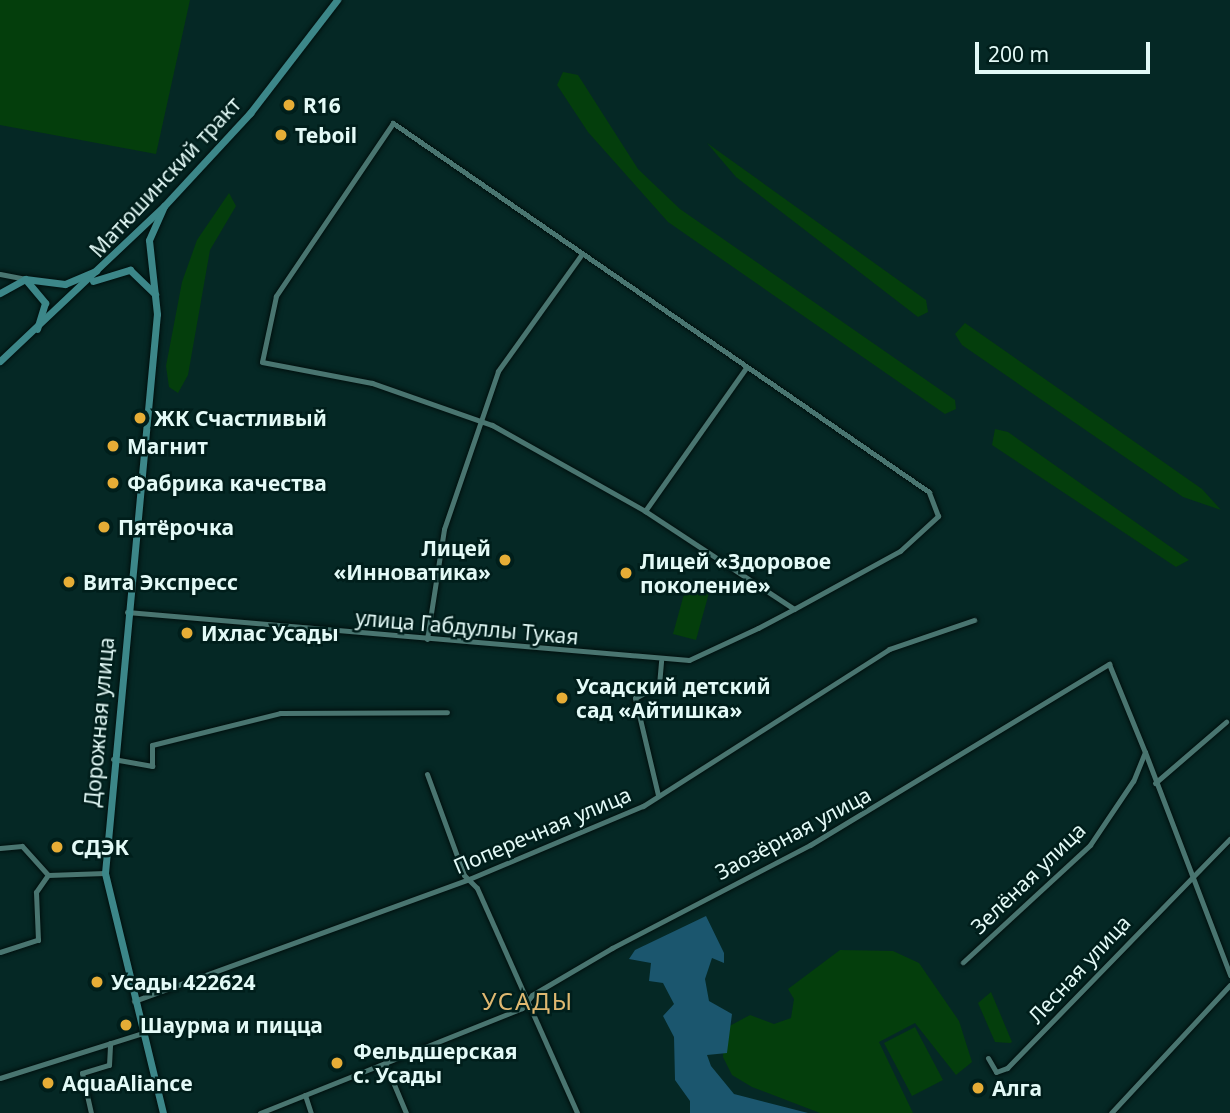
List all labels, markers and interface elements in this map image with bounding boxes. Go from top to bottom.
scale bar [978,28,1153,72]
text: 200 m [988,40,1049,68]
street label: Матюшинский тракт [84,92,246,262]
place label: R16 [303,92,341,118]
marker: R16 [281,97,297,113]
place label: Teboil [295,122,357,148]
marker: Teboil [273,127,289,143]
place label: ЖК Счастливый [154,405,327,431]
marker: ЖК Счастливый [132,410,148,426]
place label: Магнит [127,433,208,459]
marker: Магнит [105,438,121,454]
place label: Фабрика качества [127,470,327,496]
marker: Фабрика качества [105,475,121,491]
place label: Пятёрочка [118,514,234,540]
marker: Пятёрочка [96,519,112,535]
place label: Лицей «Инноватика» [333,535,491,585]
place label: Лицей «Здоровое поколение» [640,548,831,598]
marker: Лицей «Инноватика» [497,552,513,568]
marker: Лицей «Здоровое поколение» [618,565,634,581]
place label: Вита Экспресс [83,569,238,595]
marker: Вита Экспресс [61,574,77,590]
street label: улица Габдуллы Тукая [354,605,580,649]
place label: Ихлас Усады [201,620,339,646]
marker: Ихлас Усады [179,625,195,641]
street label: Дорожная улица [79,636,119,808]
place label: Усадский детский сад «Айтишка» [576,673,771,723]
marker: Усадский детский сад «Айтишка» [554,690,570,706]
street label: Поперечная улица [449,781,635,879]
street label: Заозёрная улица [711,781,875,885]
street label: Зелёная улица [966,817,1090,939]
place label: СДЭК [71,834,129,860]
marker: СДЭК [49,839,65,855]
street label: Лесная улица [1023,910,1135,1028]
place label: Усады 422624 [111,969,255,995]
marker: Усады 422624 [89,974,105,990]
district label: УСАДЫ [482,987,574,1015]
place label: Шаурма и пицца [140,1012,323,1038]
marker: Шаурма и пицца [118,1017,134,1033]
place label: Фельдшерская с. Усады [353,1038,517,1088]
marker: Фельдшерская с. Усады [327,1053,347,1073]
place label: AquaAliance [62,1070,193,1096]
marker: AquaAliance [40,1075,56,1091]
place label: Алга [992,1075,1042,1101]
marker: Алга [970,1080,986,1096]

